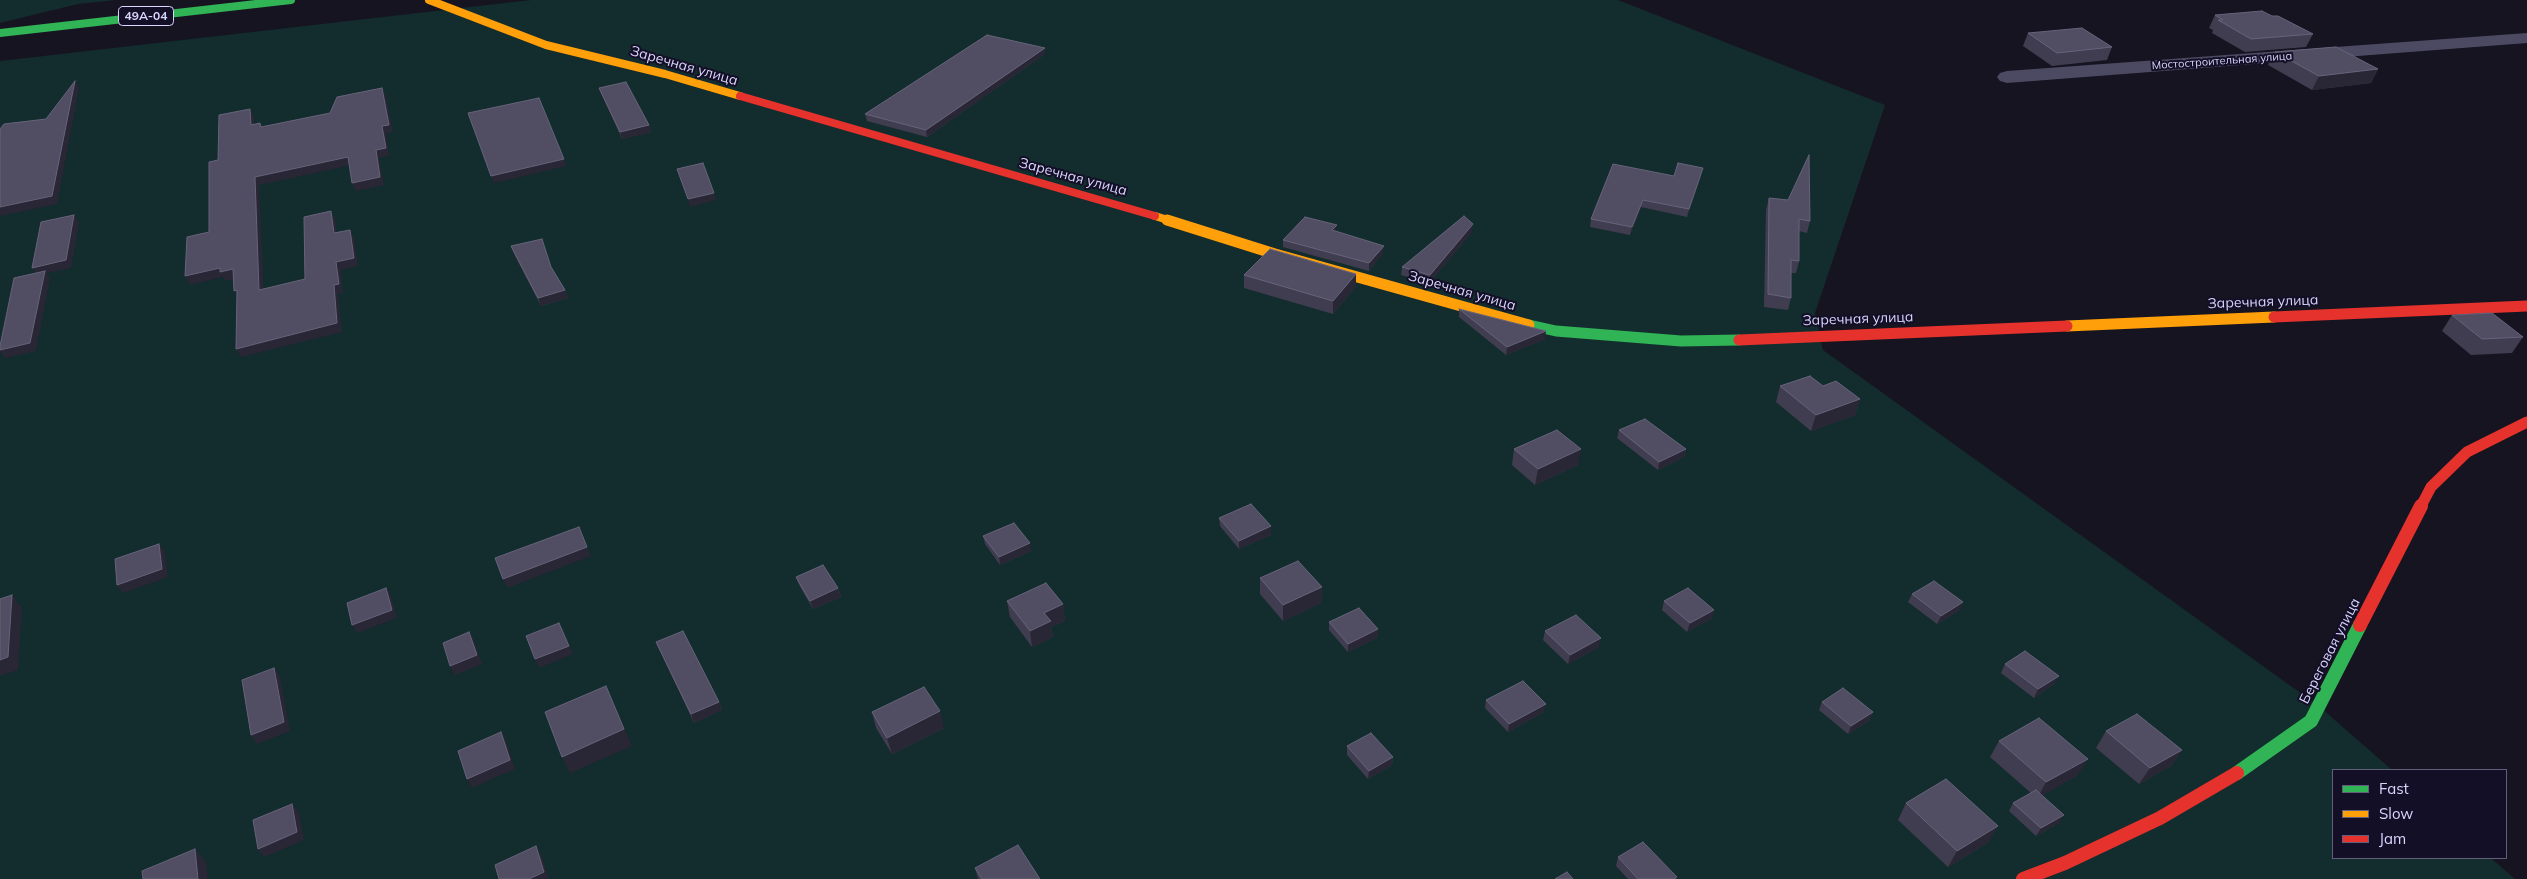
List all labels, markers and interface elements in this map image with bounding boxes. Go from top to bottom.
road number: 49А-04 [118,7,174,26]
street label: Заречная улица [628,43,740,89]
street label: Мостостроительная улица [2151,50,2293,72]
street label: Заречная улица [1017,155,1129,199]
street label: Заречная улица [1406,268,1518,314]
street label: Заречная улица [2207,292,2319,312]
street label: Заречная улица [1802,309,1914,329]
street label: Береговая улица [2296,595,2364,707]
legend [2332,769,2507,859]
text: Fast [2379,779,2409,798]
text: Slow [2379,804,2413,823]
text: Jam [2379,829,2406,848]

